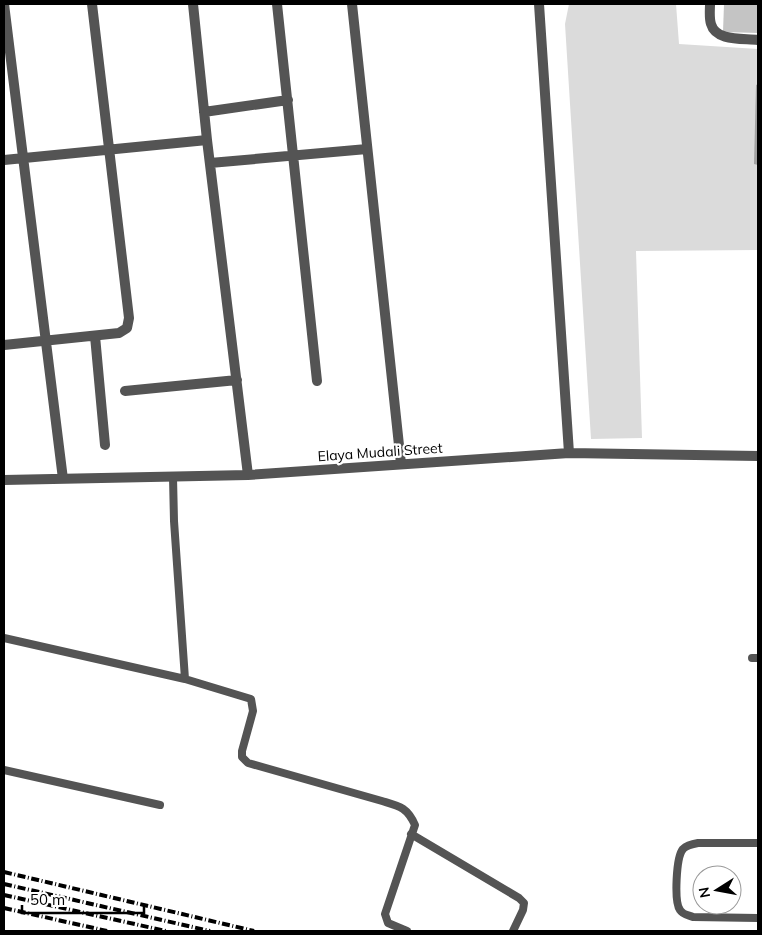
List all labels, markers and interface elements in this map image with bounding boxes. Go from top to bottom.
street label: Elaya Mudali Street [317,439,443,465]
north arrow [692,865,742,915]
scale bar [22,882,145,914]
text: N [694,886,714,899]
text: 50 m [30,890,65,909]

